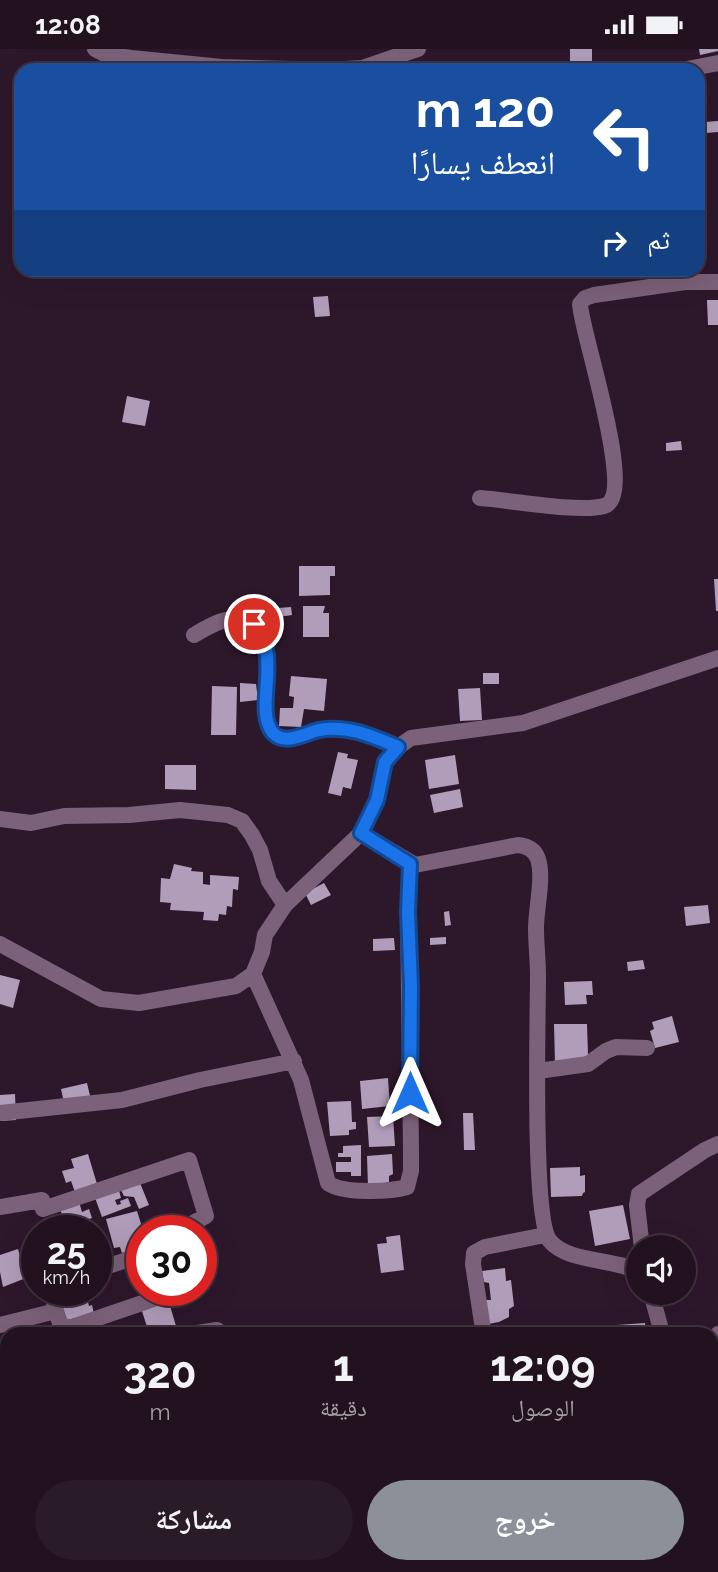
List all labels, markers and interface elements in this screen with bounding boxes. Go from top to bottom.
text: 12:08 [35,10,101,40]
text: 120 m [416,81,555,138]
icon: left [579,91,670,182]
text: انعطف يسارًا [411,144,555,181]
icon: right [595,224,633,262]
text: ثم [647,225,670,255]
pin [224,594,284,654]
icon: arrive [235,605,273,643]
position arrow [373,1056,447,1130]
speed limit sign: 30 [126,1215,217,1306]
text: 25 [47,1231,86,1272]
map controls [626,1235,696,1305]
button: sound [626,1235,696,1305]
text: km/h [43,1267,90,1288]
text: 1 [333,1342,354,1391]
text: 12:09 [490,1342,596,1391]
text: 320 [124,1349,196,1398]
text: دقيقة [320,1394,367,1421]
text: الوصول [511,1394,575,1421]
text: m [149,1398,171,1425]
button: مشاركة [35,1480,353,1560]
button: خروج [367,1480,684,1560]

